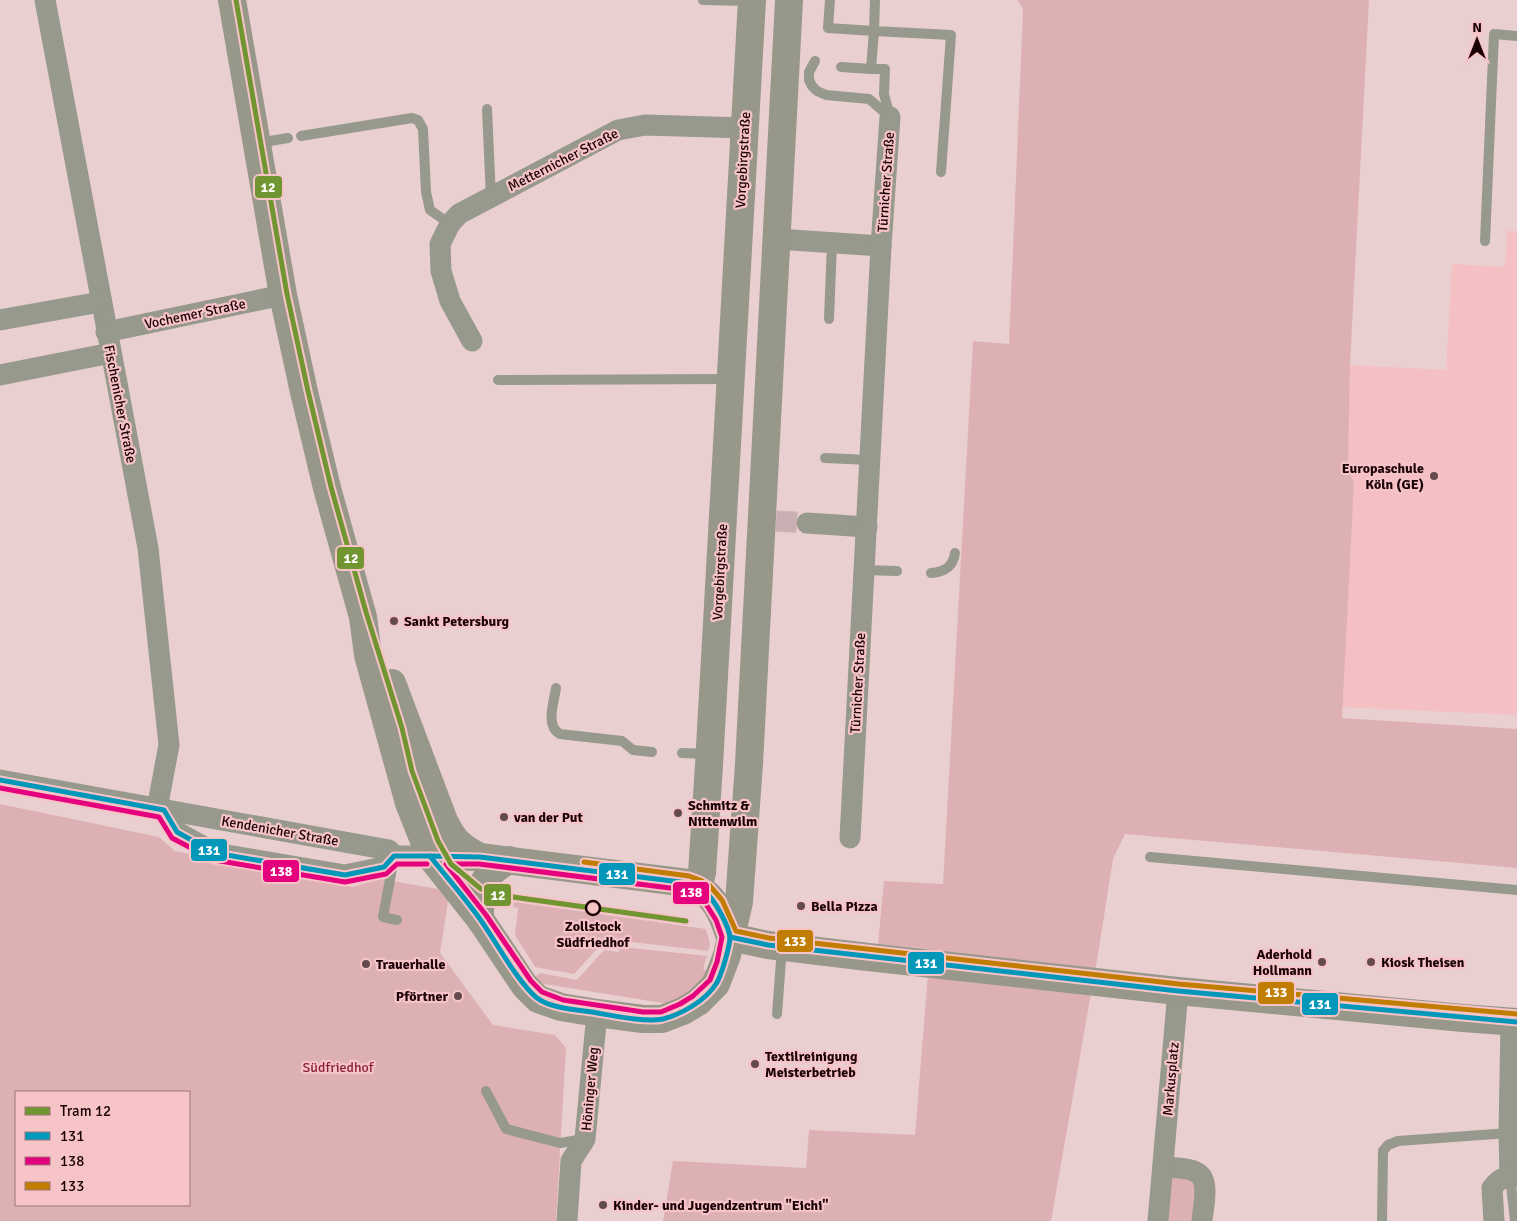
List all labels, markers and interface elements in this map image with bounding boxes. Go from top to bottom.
north arrow [1452,15,1502,65]
text: N [1472,19,1482,36]
street label: Vorgebirgstraße [732,111,754,209]
street label: Metternicher Straße [505,125,621,195]
street label: Türnicher Straße [874,131,898,233]
line badge: 12 [254,175,283,199]
text: 12 [260,179,276,196]
street label: Vochemer Straße [143,295,247,333]
street label: Fischenicher Straße [100,343,140,465]
place label: Europaschule Köln (GE) [1342,460,1424,493]
marker: Europaschule Köln (GE) [1428,470,1440,482]
street label: Vorgebirgstraße [709,523,731,621]
line badge: 12 [336,546,365,570]
text: 12 [343,550,359,567]
place label: Sankt Petersburg [404,613,510,630]
marker: Sankt Petersburg [388,615,400,627]
street label: Türnicher Straße [847,632,869,734]
place label: Schmitz & Nittenwilm [688,797,757,830]
marker: Schmitz & Nittenwilm [672,807,684,819]
place label: van der Put [513,809,583,826]
marker: van der Put [498,811,510,823]
street label: Kendenicher Straße [220,812,340,850]
line badge: 131 [190,838,228,862]
text: 131 [198,842,221,859]
line badge: 138 [262,859,300,883]
line badge: 131 [598,862,636,886]
text: 138 [270,863,293,880]
text: 131 [606,866,629,883]
line badge: 138 [672,881,710,905]
line badge: 12 [483,883,512,907]
text: 138 [680,884,703,901]
text: 12 [490,887,506,904]
place label: Bella Pizza [811,898,878,915]
marker: Zollstock Südfriedhof [585,900,601,916]
marker: Bella Pizza [795,900,807,912]
place label: Zollstock Südfriedhof [557,918,630,951]
line badge: 133 [776,929,814,953]
text: 133 [784,933,806,950]
place label: Aderhold Hollmann [1253,946,1312,979]
line badge: 131 [907,951,945,975]
place label: Kiosk Theisen [1381,954,1465,971]
text: 131 [915,955,938,972]
place label: Trauerhalle [376,956,446,973]
marker: Aderhold Hollmann [1316,956,1328,968]
marker: Kiosk Theisen [1365,956,1377,968]
marker: Trauerhalle [360,958,372,970]
line badge: 133 [1257,981,1295,1005]
text: 133 [1265,984,1287,1001]
place label: Pförtner [396,988,448,1005]
marker: Pförtner [452,990,464,1002]
line badge: 131 [1301,992,1339,1016]
text: 131 [1309,996,1332,1013]
street label: Markusplatz [1159,1041,1183,1117]
street label: Höninger Weg [578,1046,602,1132]
place label: Textilreinigung Meisterbetrieb [765,1048,858,1081]
marker: Textilreinigung Meisterbetrieb [749,1058,761,1070]
park label: Südfriedhof [303,1059,375,1076]
legend [15,1091,190,1206]
text: Tram 12 [60,1102,111,1120]
text: 131 [60,1127,84,1145]
text: 138 [60,1152,84,1170]
text: 133 [60,1177,84,1195]
place label: Kinder- und Jugendzentrum "Eichi" [613,1197,829,1214]
marker: Kinder- und Jugendzentrum "Eichi" [597,1199,609,1211]

